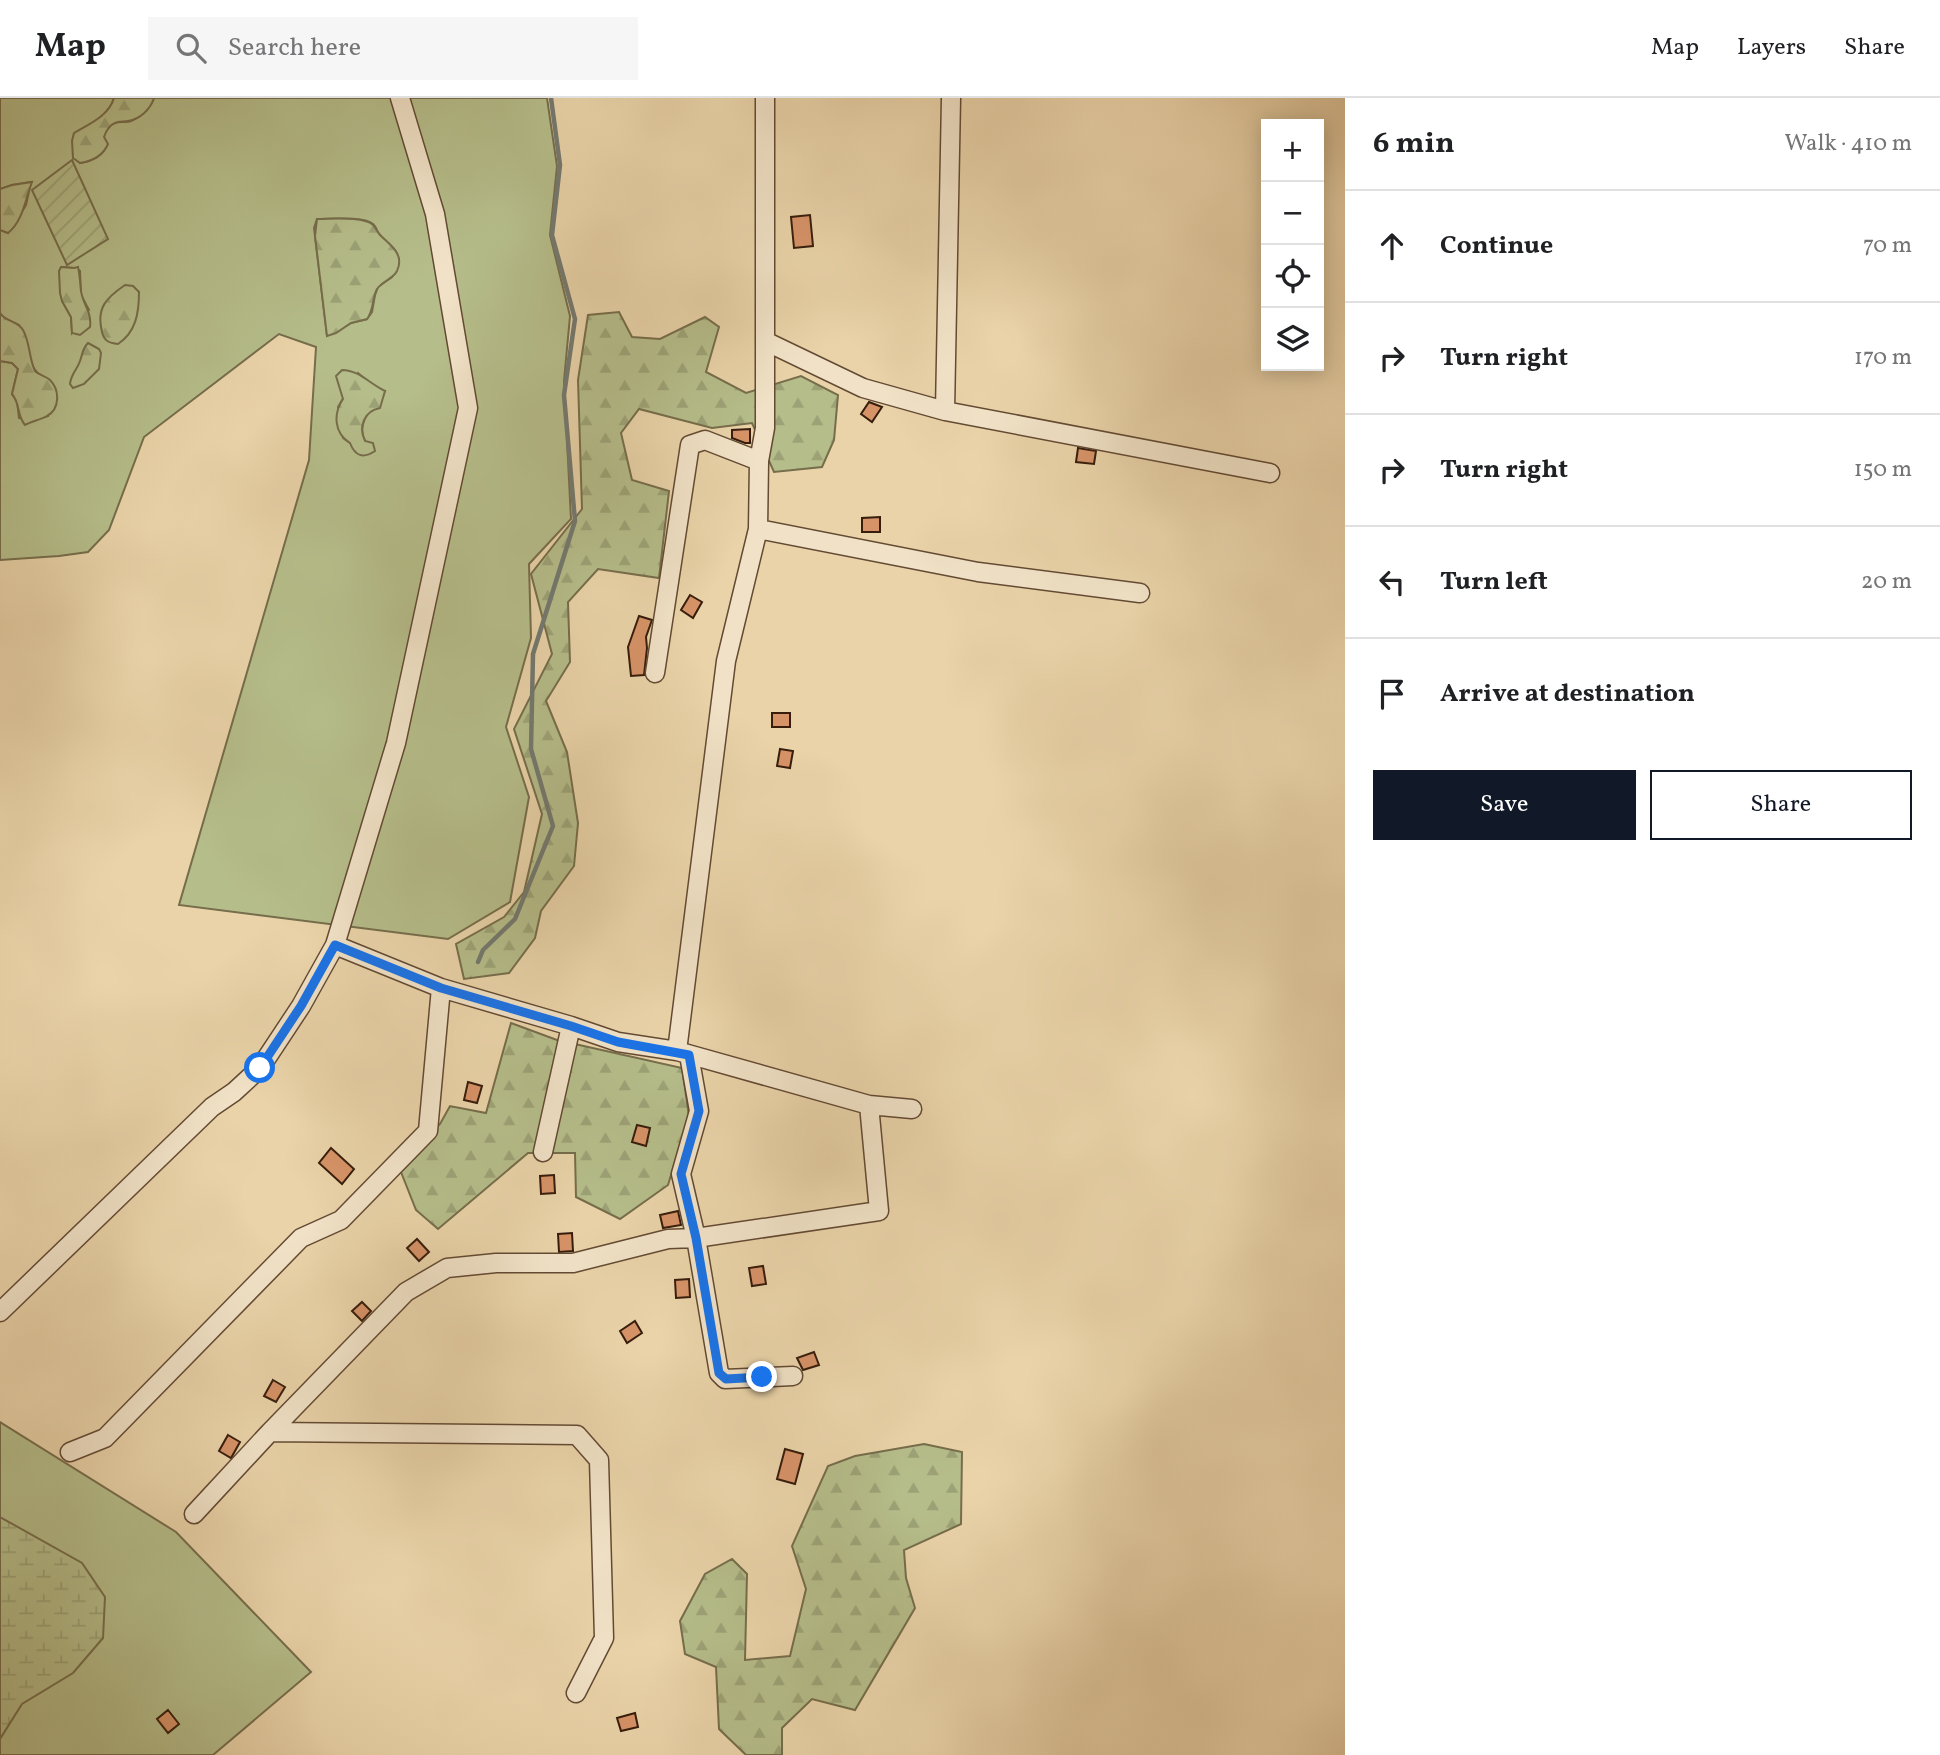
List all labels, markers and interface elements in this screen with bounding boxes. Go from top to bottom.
search box [148,17,638,80]
text: Map [35,25,106,71]
icon: search [172,29,210,67]
text: Search here [228,30,361,66]
text: Map [1651,31,1699,65]
text: Layers [1737,31,1806,65]
text: Share [1844,31,1905,65]
map controls [1261,119,1324,371]
button: + [1261,119,1324,182]
text: 6 min [1373,123,1455,165]
text: Walk · 410 m [1785,128,1912,160]
button: − [1261,182,1324,245]
icon: ahead [1373,227,1411,265]
text: Continue [1440,228,1553,264]
text: 70 m [1863,230,1912,262]
button: locate [1261,245,1324,308]
button: layers [1261,308,1324,371]
icon: right [1373,339,1411,377]
text: Turn right [1440,340,1568,376]
text: 170 m [1854,342,1912,374]
icon: right [1373,451,1411,489]
text: Turn right [1440,452,1568,488]
text: 150 m [1854,454,1912,486]
icon: left [1373,563,1411,601]
text: Turn left [1440,564,1548,600]
text: 20 m [1861,566,1912,598]
icon: arrive [1373,675,1411,713]
text: Arrive at destination [1440,676,1695,712]
button: Save [1373,770,1636,840]
button: Share [1650,770,1912,840]
route start [244,1052,275,1083]
route end [746,1361,777,1392]

